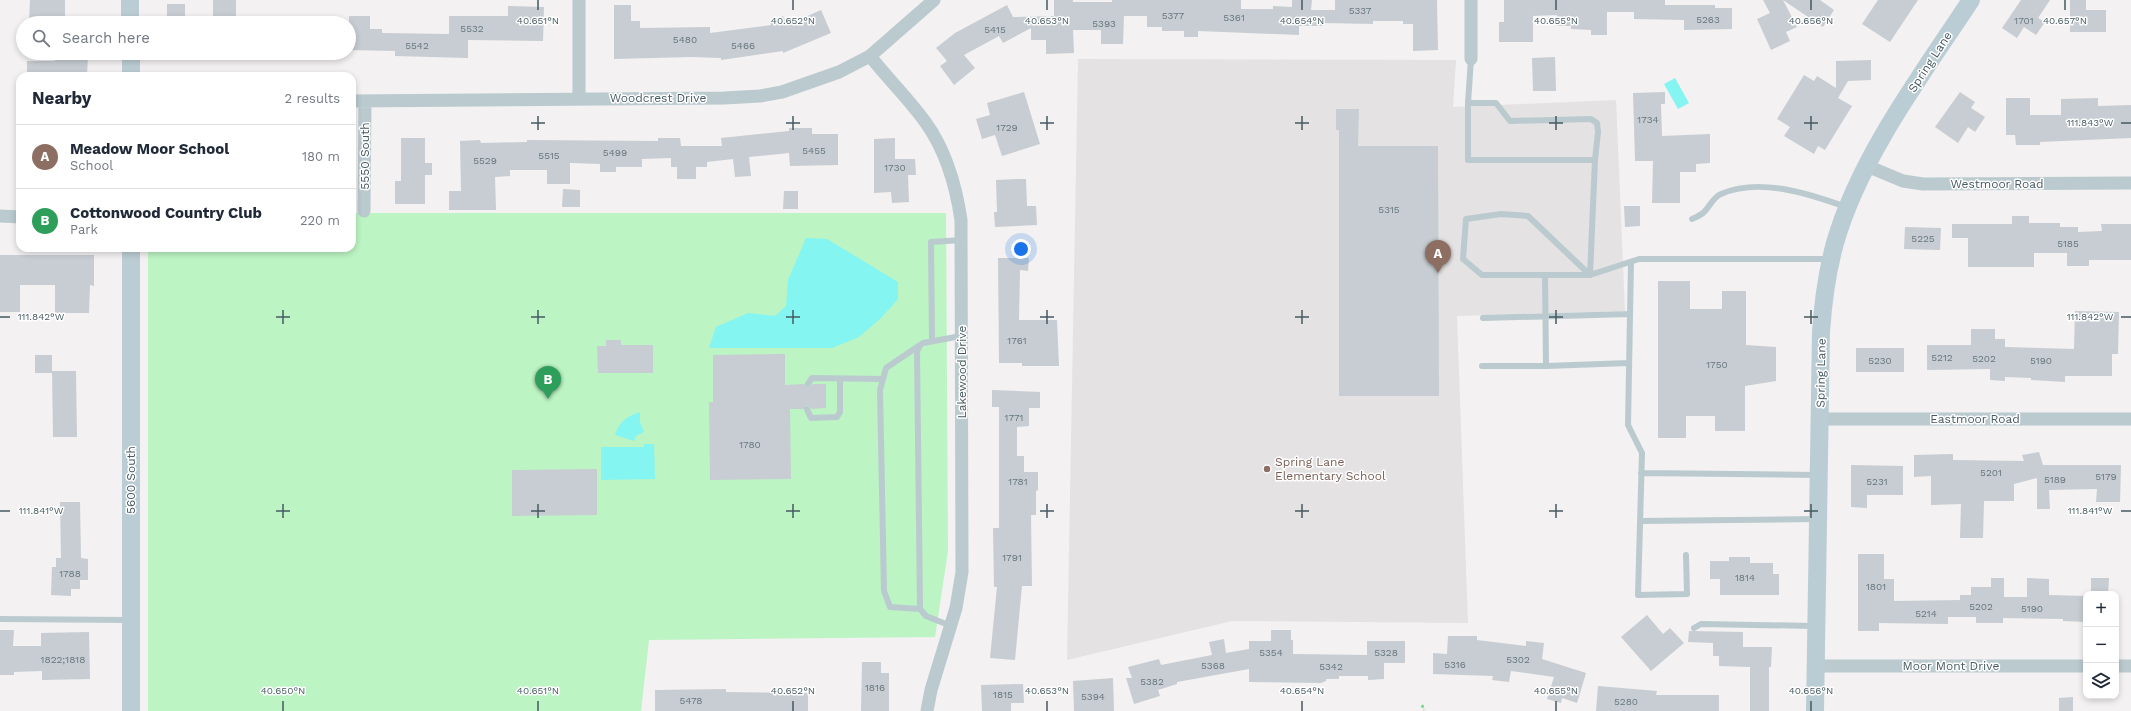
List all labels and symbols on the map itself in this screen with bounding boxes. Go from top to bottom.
house number: 5337 [1349,5,1372,16]
house number: 5377 [1162,10,1185,21]
house number: 5361 [1223,12,1245,23]
house number: 5263 [1696,14,1720,25]
text: 40.651°N [517,15,559,26]
text: 40.652°N [771,15,815,26]
text: 40.653°N [1025,15,1069,26]
text: 40.654°N [1280,15,1324,26]
text: 40.655°N [1534,15,1578,26]
text: 40.656°N [1789,15,1833,26]
house number: 1701 [2014,15,2034,26]
text: 40.657°N [2043,15,2087,26]
house number: 5393 [1092,18,1116,29]
house number: 5532 [460,23,484,34]
house number: 5415 [984,24,1006,35]
street label: Spring Lane [1905,29,1955,95]
house number: 5480 [673,34,697,45]
house number: 5542 [405,40,429,51]
house number: 5466 [731,40,755,51]
street label: Woodcrest Drive [610,91,706,105]
house number: 1734 [1637,114,1659,125]
text: 111.843°W [2067,117,2114,128]
street label: 5550 South [358,122,372,190]
house number: 1729 [996,122,1018,133]
house number: 5455 [802,145,826,156]
house number: 5499 [603,147,627,158]
house number: 5515 [538,150,560,161]
house number: 5529 [473,155,497,166]
house number: 1730 [884,162,906,173]
street label: Westmoor Road [1950,177,2044,191]
house number: 5315 [1378,204,1400,215]
house number: 5225 [1911,233,1935,244]
house number: 5185 [2057,238,2079,249]
your location [1011,239,1031,259]
pin: A [1425,240,1451,273]
text: 111.842°W [18,311,65,322]
text: 111.842°W [2067,311,2114,322]
street label: Lakewood Drive [955,325,969,419]
house number: 1761 [1007,335,1027,346]
street label: Spring Lane [1813,338,1829,408]
house number: 5212 [1931,352,1953,363]
house number: 5202 [1972,353,1996,364]
house number: 5230 [1868,355,1892,366]
house number: 5190 [2030,355,2052,366]
house number: 1750 [1706,359,1728,370]
pin: B [535,366,561,399]
house number: 1771 [1004,412,1024,423]
street label: Eastmoor Road [1930,412,2020,426]
house number: 1780 [739,439,761,450]
street label: 5600 South [124,446,138,514]
place label: Spring Lane Elementary School [1275,455,1386,483]
marker: Spring Lane Elementary School [1262,464,1272,474]
house number: 5201 [1980,467,2002,478]
house number: 5179 [2095,471,2117,482]
house number: 5189 [2044,474,2066,485]
house number: 1781 [1008,476,1028,487]
house number: 5231 [1866,476,1888,487]
text: 111.841°W [19,505,64,516]
text: 111.841°W [2068,505,2113,516]
house number: 1791 [1002,552,1022,563]
house number: 1788 [59,568,81,579]
house number: 1814 [1735,572,1755,583]
house number: 1801 [1866,581,1886,592]
house number: 5202 [1969,601,1993,612]
house number: 5190 [2021,603,2043,614]
house number: 5214 [1915,608,1937,619]
house number: 5354 [1259,647,1283,658]
house number: 5328 [1374,647,1398,658]
house number: 1822;1818 [41,654,85,665]
house number: 5302 [1506,654,1530,665]
house number: 5316 [1444,659,1466,670]
street label: Moor Mont Drive [1903,659,2000,673]
house number: 5368 [1201,660,1225,671]
house number: 5342 [1319,661,1343,672]
house number: 5382 [1140,676,1164,687]
house number: 1816 [865,682,885,693]
text: 40.650°N [261,685,305,696]
text: 40.651°N [517,685,559,696]
text: 40.652°N [771,685,815,696]
text: 40.653°N [1025,685,1069,696]
text: 40.654°N [1280,685,1324,696]
text: 40.655°N [1534,685,1578,696]
text: 40.656°N [1789,685,1833,696]
house number: 1815 [993,689,1013,700]
house number: 5394 [1081,691,1105,702]
house number: 5478 [680,695,703,706]
house number: 5280 [1614,696,1638,707]

